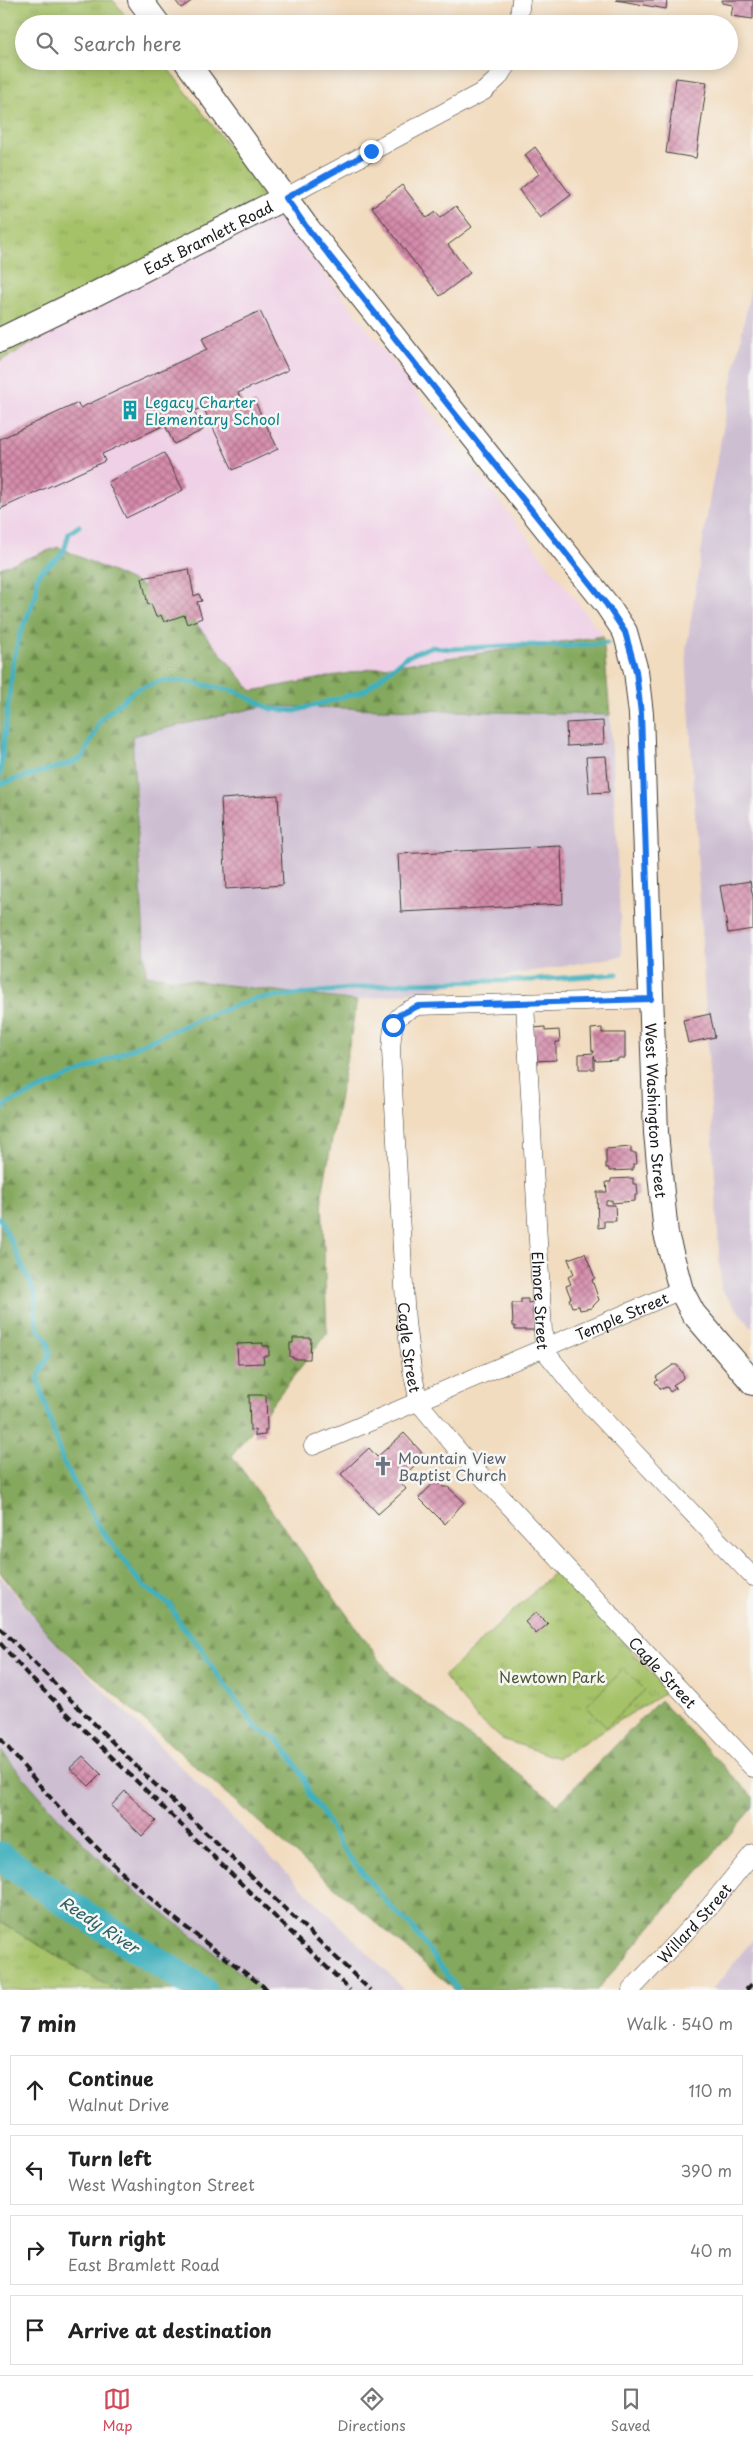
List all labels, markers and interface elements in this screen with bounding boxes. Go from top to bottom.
search box [15,15,738,70]
icon: search [33,29,61,57]
text: Search here [73,29,182,57]
route end [360,140,383,163]
street label: East Bramlett Road [139,194,277,279]
place label: Legacy Charter Elementary School [145,390,280,430]
building icon: Legacy Charter Elementary School [119,399,141,421]
route start [382,1014,405,1037]
street label: West Washington Street [641,1022,674,1199]
street label: Elmore Street [527,1251,555,1350]
street label: Temple Street [571,1285,672,1345]
street label: Cagle Street [393,1302,428,1394]
place label: Mountain View Baptist Church [398,1446,507,1486]
church icon: Mountain View Baptist Church [372,1455,394,1477]
street label: Cagle Street [624,1631,703,1713]
park label: Newtown Park [499,1665,605,1688]
street label: Willard Street [651,1877,736,1968]
water label: Reedy River [56,1889,146,1960]
text: 7 min [20,2007,76,2039]
text: Walk · 540 m [627,2011,733,2035]
text: Continue [68,2064,154,2092]
icon: ahead [21,2076,49,2104]
text: 110 m [689,2078,732,2102]
text: Walnut Drive [68,2092,169,2116]
text: Turn left [68,2144,152,2172]
icon: left [21,2156,49,2184]
text: 390 m [681,2158,732,2182]
text: West Washington Street [68,2172,255,2196]
text: Turn right [68,2224,166,2252]
icon: right [21,2236,49,2264]
text: 40 m [690,2238,732,2262]
text: East Bramlett Road [68,2252,220,2276]
icon: arrive [21,2316,49,2344]
text: Arrive at destination [68,2316,272,2344]
tab: Map [103,2385,132,2436]
tab: Directions [338,2385,406,2436]
tab: Saved [611,2385,650,2436]

